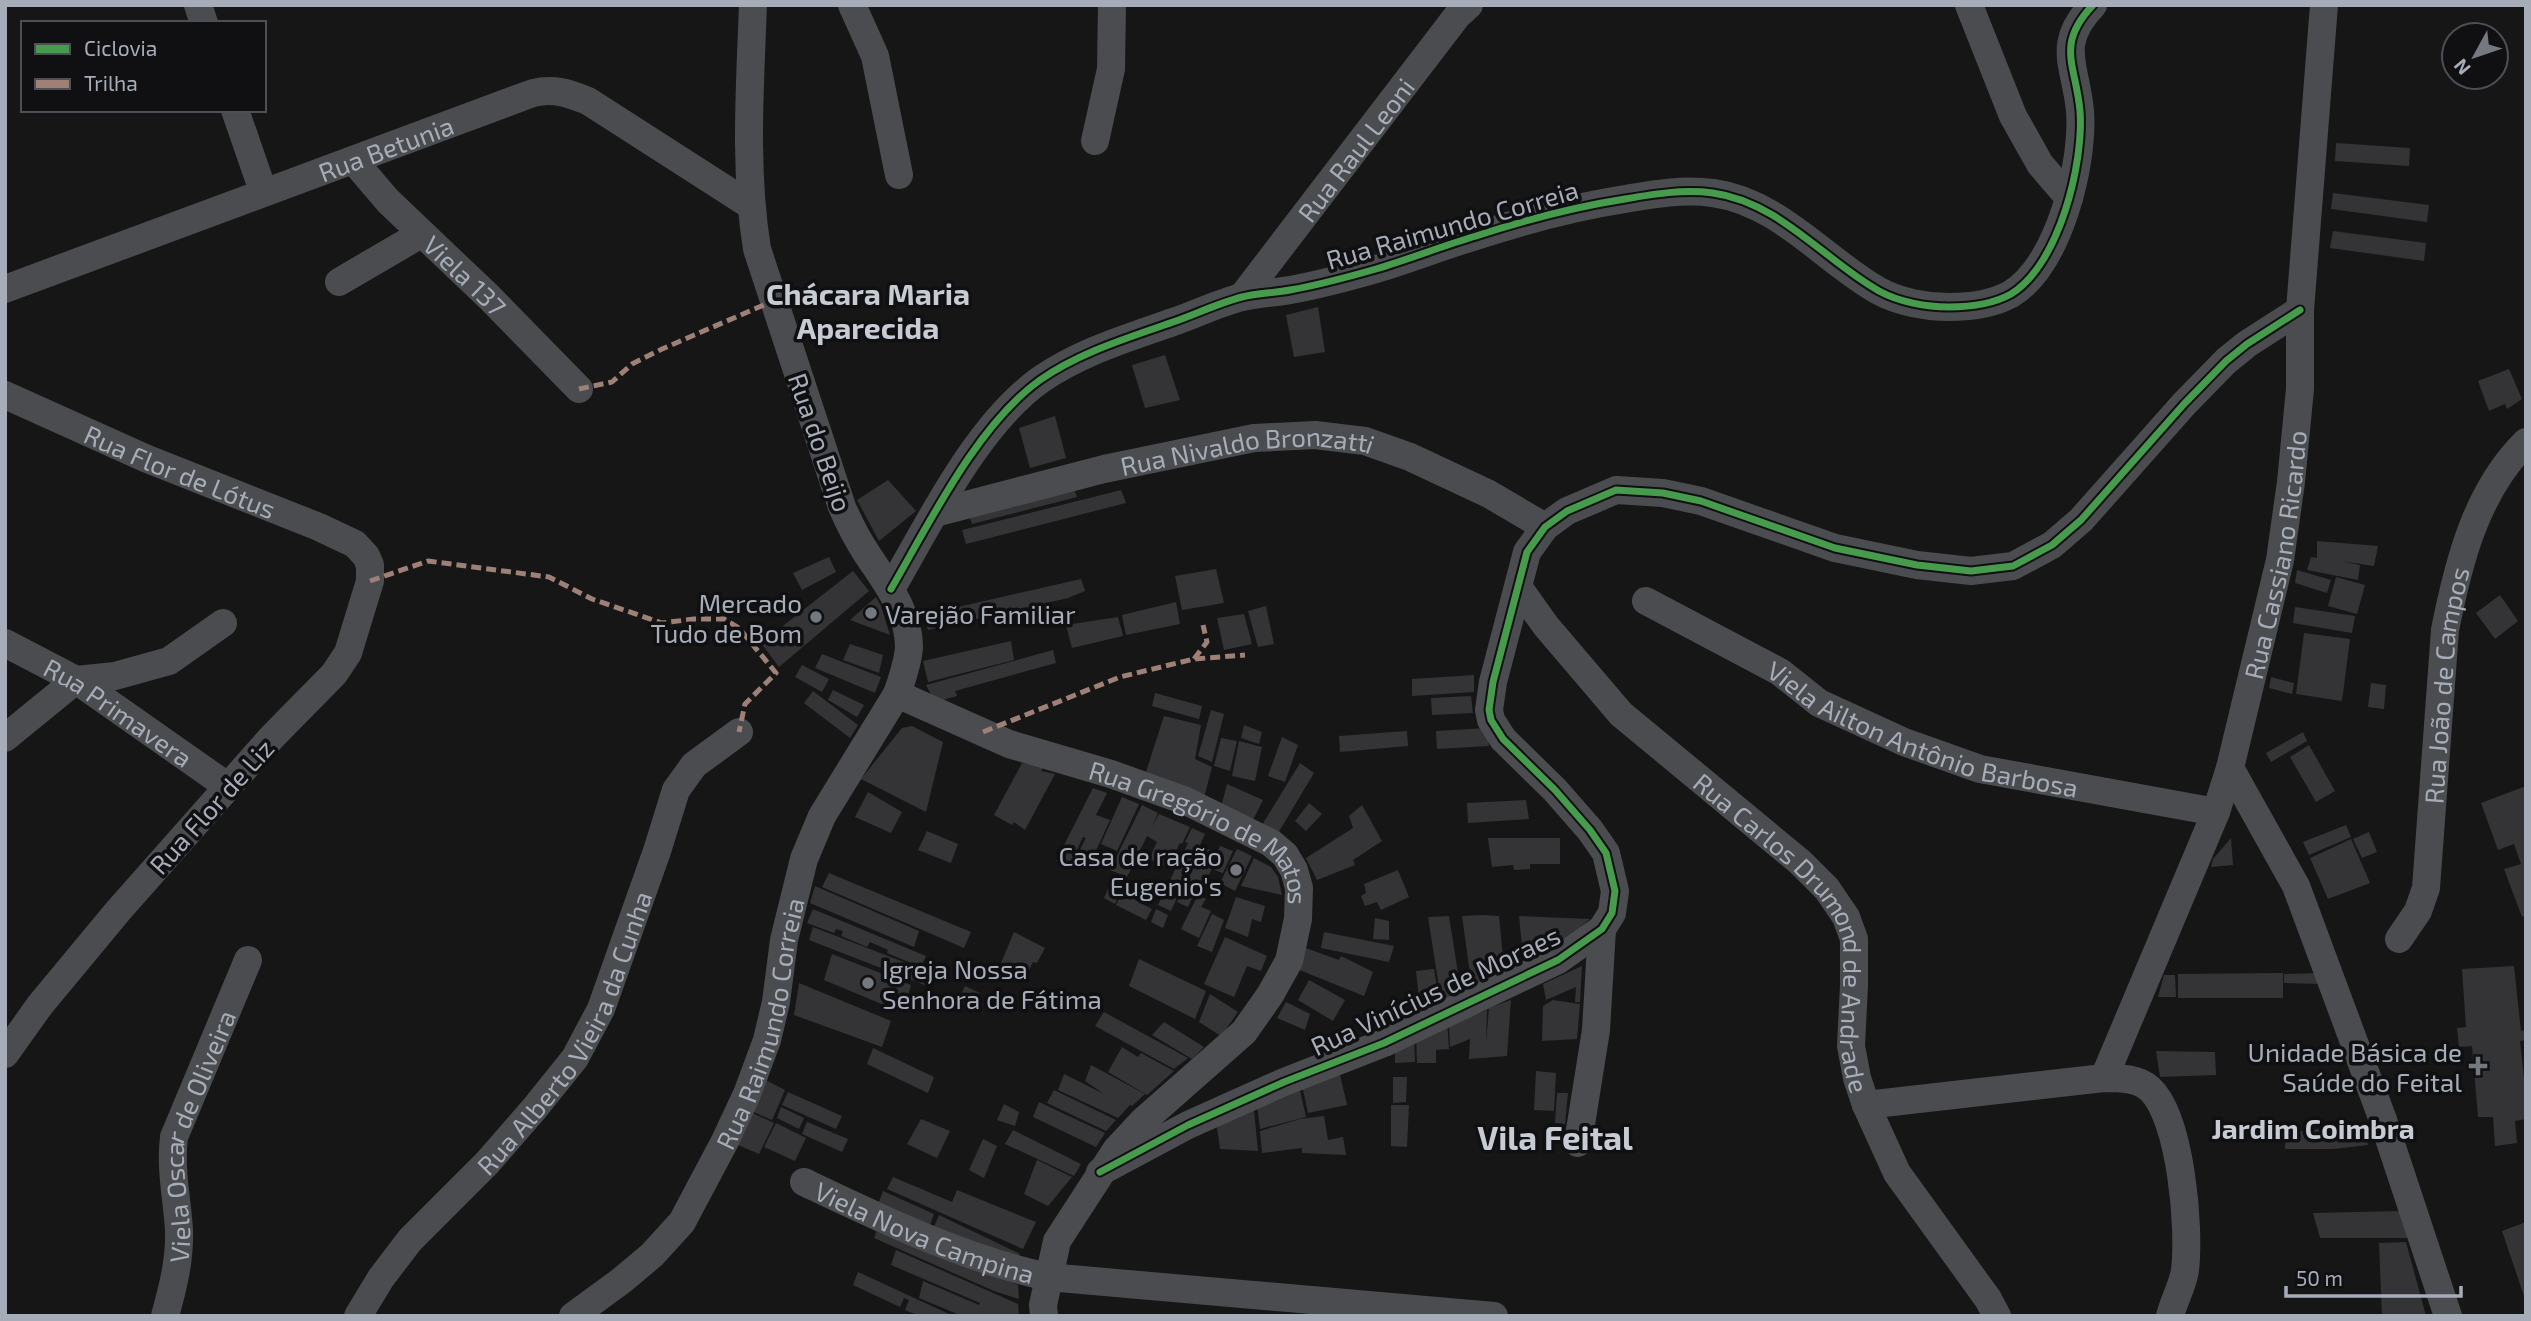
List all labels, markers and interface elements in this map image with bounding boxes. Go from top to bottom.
legend [21,21,266,112]
north arrow [2440,21,2510,91]
text: Ciclovia [84,35,157,60]
text: N [2448,55,2475,80]
text: Trilha [84,70,138,95]
street label: Rua Raul Leoni [1290,71,1420,227]
street label: Rua Betunia [314,109,457,187]
street label: Rua Raimundo Correia [1322,173,1582,275]
street label: Viela 137 [418,228,513,321]
district label: Chácara Maria Aparecida [766,275,970,345]
street label: Rua do Beijo [783,369,859,515]
street label: Rua Flor de Lótus [80,417,280,524]
street label: Rua Nivaldo Bronzatti [1117,419,1379,481]
street label: Rua Cassiano Ricardo [2236,429,2311,682]
street label: Rua João de Campos [2417,563,2474,805]
place label: Mercado Tudo de Bom [651,587,802,648]
place label: Varejão Familiar [885,598,1076,629]
marker: Varejão Familiar [863,605,879,621]
marker: Mercado Tudo de Bom [808,609,824,625]
street label: Rua Primavera [39,651,199,773]
street label: Viela Ailton Antônio Barbosa [1763,653,2081,802]
street label: Rua Flor de Liz [142,732,280,880]
street label: Rua Gregório de Matos [1086,753,1315,905]
street label: Rua Carlos Drumond de Andrade [1688,766,1876,1097]
place label: Casa de ração Eugenio's [1059,840,1222,901]
marker: Casa de ração Eugenio's [1228,862,1244,878]
street label: Rua Alberto Vieira da Cunha [470,887,657,1180]
street label: Rua Raimundo Correia [708,894,809,1154]
street label: Rua Vinícius de Moraes [1306,919,1564,1061]
place label: Igreja Nossa Senhora de Fátima [882,953,1102,1014]
marker: Igreja Nossa Senhora de Fátima [860,975,876,991]
street label: Viela Oscar de Oliveira [157,1005,241,1264]
place label: Unidade Básica de Saúde do Feital [2248,1036,2462,1097]
marker: Unidade Básica de Saúde do Feital [2468,1056,2488,1076]
district label: Jardim Coimbra [2211,1111,2415,1145]
district label: Vila Feital [1477,1117,1633,1157]
street label: Viela Nova Campina [810,1174,1038,1289]
scale bar [2286,1254,2461,1298]
text: 50 m [2296,1265,2343,1290]

